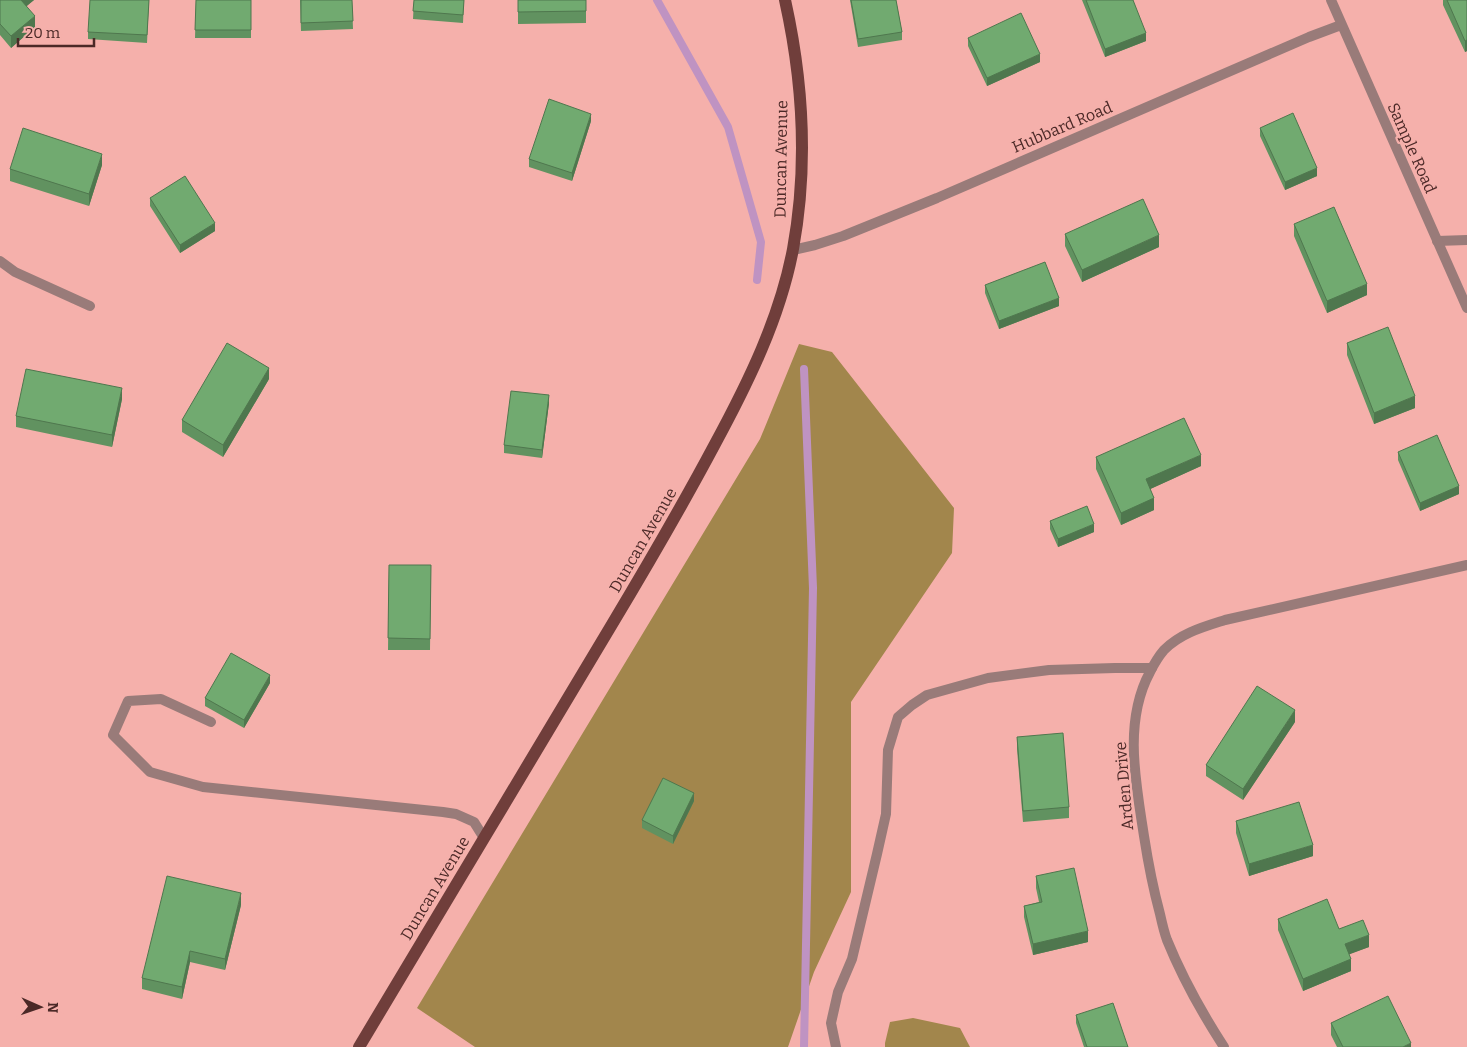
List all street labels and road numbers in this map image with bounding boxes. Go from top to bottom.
street label: Hubbard Road [1009,97,1115,157]
street label: Duncan Avenue [770,100,792,218]
street label: Sample Road [1384,100,1441,197]
street label: Duncan Avenue [605,484,681,596]
street label: Arden Drive [1111,741,1137,831]
street label: Duncan Avenue [397,833,473,943]

